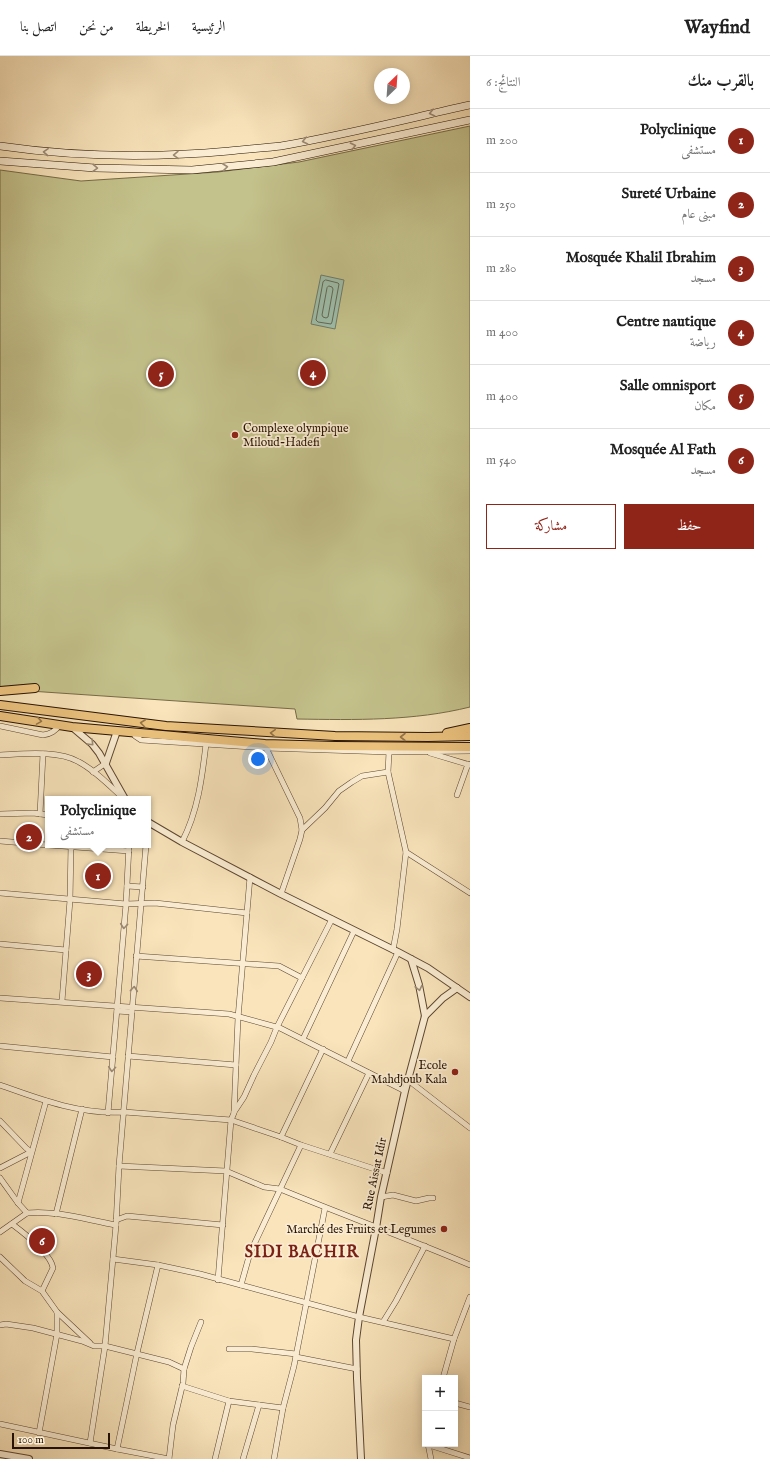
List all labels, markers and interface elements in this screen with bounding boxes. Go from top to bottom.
text: Wayfind [684,16,750,40]
text: اتصل بنا [20,18,57,36]
text: من نحن [79,18,114,36]
text: الخريطة [136,18,170,36]
text: الرئيسية [192,18,225,36]
north arrow [374,68,410,104]
text: بالقرب منك [687,71,754,92]
text: النتائج: 6 [486,74,521,91]
one-way arrow [429,109,435,117]
text: Polyclinique [640,120,716,139]
text: 200 m [486,132,518,149]
text: 1 [739,132,743,149]
one-way arrow [302,136,308,145]
one-way arrow [349,142,356,150]
text: مستشفى [681,142,716,159]
one-way arrow [43,148,49,157]
one-way arrow [173,151,179,159]
one-way arrow [221,162,228,171]
one-way arrow [92,164,98,172]
text: Sureté Urbaine [622,184,716,203]
text: 250 m [486,196,516,213]
text: 2 [738,196,744,213]
text: مبنى عام [682,206,716,223]
text: Mosquée Khalil Ibrahim [566,248,716,267]
text: 280 m [486,260,516,277]
text: 3 [739,260,743,277]
text: مسجد [690,270,716,287]
text: Centre nautique [616,312,716,331]
text: 400 m [486,324,518,341]
text: 4 [738,324,744,341]
text: رياضة [690,334,716,351]
pin: 4 [300,358,326,388]
pin: 5 [148,359,174,389]
text: Salle omnisport [620,376,716,395]
text: 400 m [486,388,518,405]
text: 5 [739,388,743,405]
text: مكان [694,398,716,415]
place label: Complexe olympique Miloud-Hadefi [243,421,349,450]
marker: Complexe olympique Miloud-Hadefi [230,430,240,440]
text: Mosquée Al Fath [610,440,716,459]
text: 540 m [486,452,516,469]
text: 6 [738,452,744,469]
text: مسجد [690,462,716,479]
button: مشاركة [486,504,616,549]
button: حفظ [624,504,754,549]
one-way arrow [35,717,42,725]
one-way arrow [140,719,147,728]
one-way arrow [270,728,276,737]
one-way arrow [400,733,406,741]
one-way arrow [86,738,94,746]
your location [248,749,268,769]
popup [45,796,151,848]
text: Polyclinique [60,801,136,820]
pin: 2 [16,822,42,852]
text: مستشفى [60,823,95,840]
pin: 1 [85,861,111,891]
one-way arrow [119,923,128,929]
pin: 3 [76,959,102,989]
one-way arrow [415,984,423,991]
one-way arrow [129,986,138,992]
place label: Ecole Mahdjoub Kala [371,1058,448,1087]
one-way arrow [108,1066,117,1072]
marker: Ecole Mahdjoub Kala [450,1067,460,1077]
street label: Rue Aissat Idir [360,1136,390,1212]
place label: Marché des Fruits et Legumes [286,1222,436,1237]
marker: Marché des Fruits et Legumes [439,1224,449,1234]
pin: 6 [29,1226,55,1256]
district label: SIDI BACHIR [245,1243,359,1263]
map controls [422,1375,458,1447]
button: + [422,1375,458,1411]
button: − [422,1411,458,1447]
scale bar [12,1431,110,1450]
text: 100 m [18,1433,44,1447]

